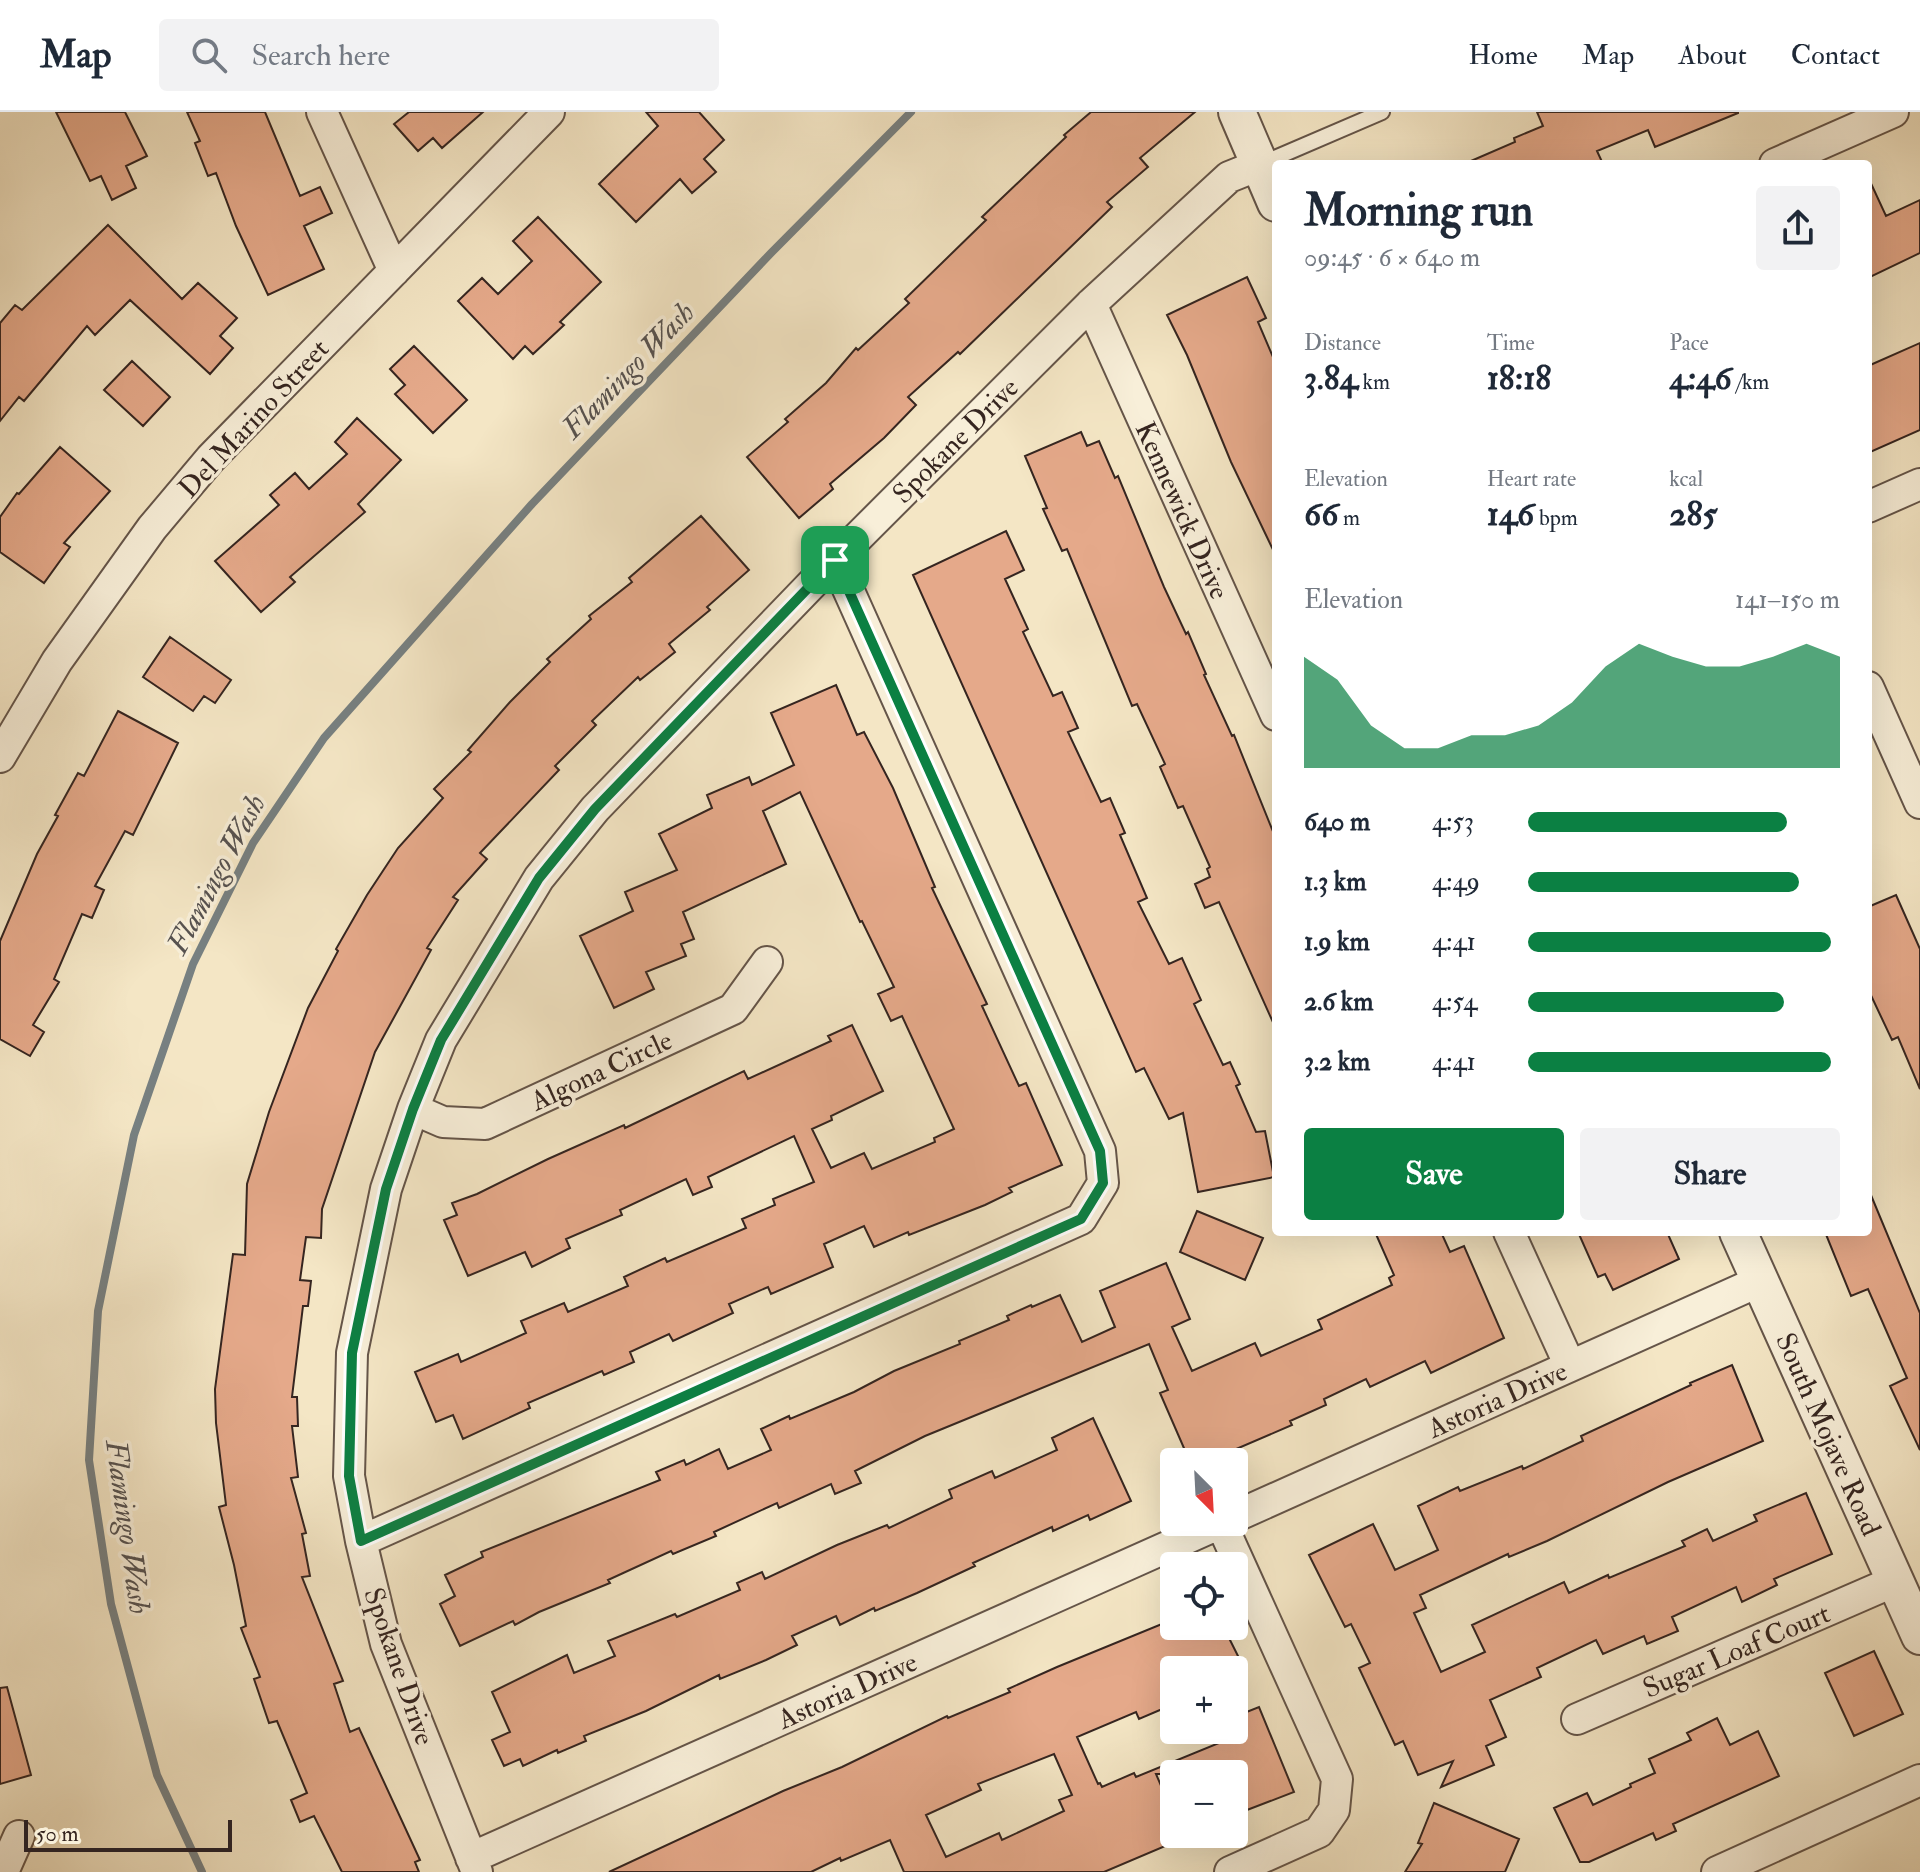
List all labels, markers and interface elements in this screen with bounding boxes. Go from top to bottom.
search box [159,19,719,91]
text: Map [40,31,111,79]
icon: search [187,33,231,77]
text: Search here [251,37,390,74]
text: Home [1468,38,1538,73]
text: Map [1582,38,1634,73]
text: About [1678,38,1747,73]
text: Contact [1791,38,1880,73]
text: Morning run [1304,184,1533,239]
button: share [1756,186,1840,270]
text: 09:45 · 6 × 640 m [1304,242,1480,274]
water label: Flamingo Wash [553,294,703,448]
text: Distance [1304,329,1381,357]
text: Time [1487,329,1535,357]
text: Pace [1669,329,1709,357]
street label: Del Marino Street [171,332,337,506]
text: 3.84 [1304,357,1358,400]
text: 18:18 [1487,357,1551,400]
text: 4:46 [1669,357,1732,400]
text: km [1358,368,1390,396]
text: /km [1732,368,1769,396]
street label: Spokane Drive [886,371,1027,511]
street label: Kennewick Drive [1127,416,1237,605]
text: Elevation [1304,465,1388,493]
text: Heart rate [1487,465,1576,493]
text: kcal [1669,465,1703,493]
text: 66 [1304,493,1338,536]
text: 146 [1487,493,1534,536]
text: 285 [1669,493,1717,536]
text: m [1338,504,1360,532]
text: bpm [1534,504,1578,532]
pin [801,526,869,594]
icon: arrive [813,538,857,582]
text: Elevation [1304,584,1403,616]
text: 141–150 m [1735,584,1840,616]
water label: Flamingo Wash [158,788,274,962]
text: 640 m [1304,806,1370,838]
text: 4:53 [1432,806,1474,838]
text: 1.3 km [1304,866,1366,898]
text: 4:49 [1432,866,1480,898]
text: 1.9 km [1304,926,1370,958]
text: 4:41 [1432,926,1476,958]
text: 2.6 km [1304,986,1373,1018]
text: 4:54 [1432,986,1477,1018]
street label: Algona Circle [524,1023,678,1120]
text: 3.2 km [1304,1046,1370,1078]
text: 4:41 [1432,1046,1476,1078]
button: Save [1304,1128,1564,1220]
button: Share [1580,1128,1840,1220]
street label: South Mojave Road [1767,1328,1888,1542]
street label: Astoria Drive [1421,1354,1573,1447]
water label: Flamingo Wash [97,1436,158,1616]
north arrow [1160,1448,1248,1536]
map controls [1160,1448,1248,1848]
button: locate [1160,1552,1248,1640]
street label: Spokane Drive [355,1583,442,1750]
street label: Sugar Loaf Court [1638,1596,1835,1707]
street label: Astoria Drive [771,1645,923,1738]
button: + [1160,1656,1248,1744]
button: − [1160,1760,1248,1848]
scale bar [24,1816,232,1852]
text: 50 m [36,1820,78,1848]

